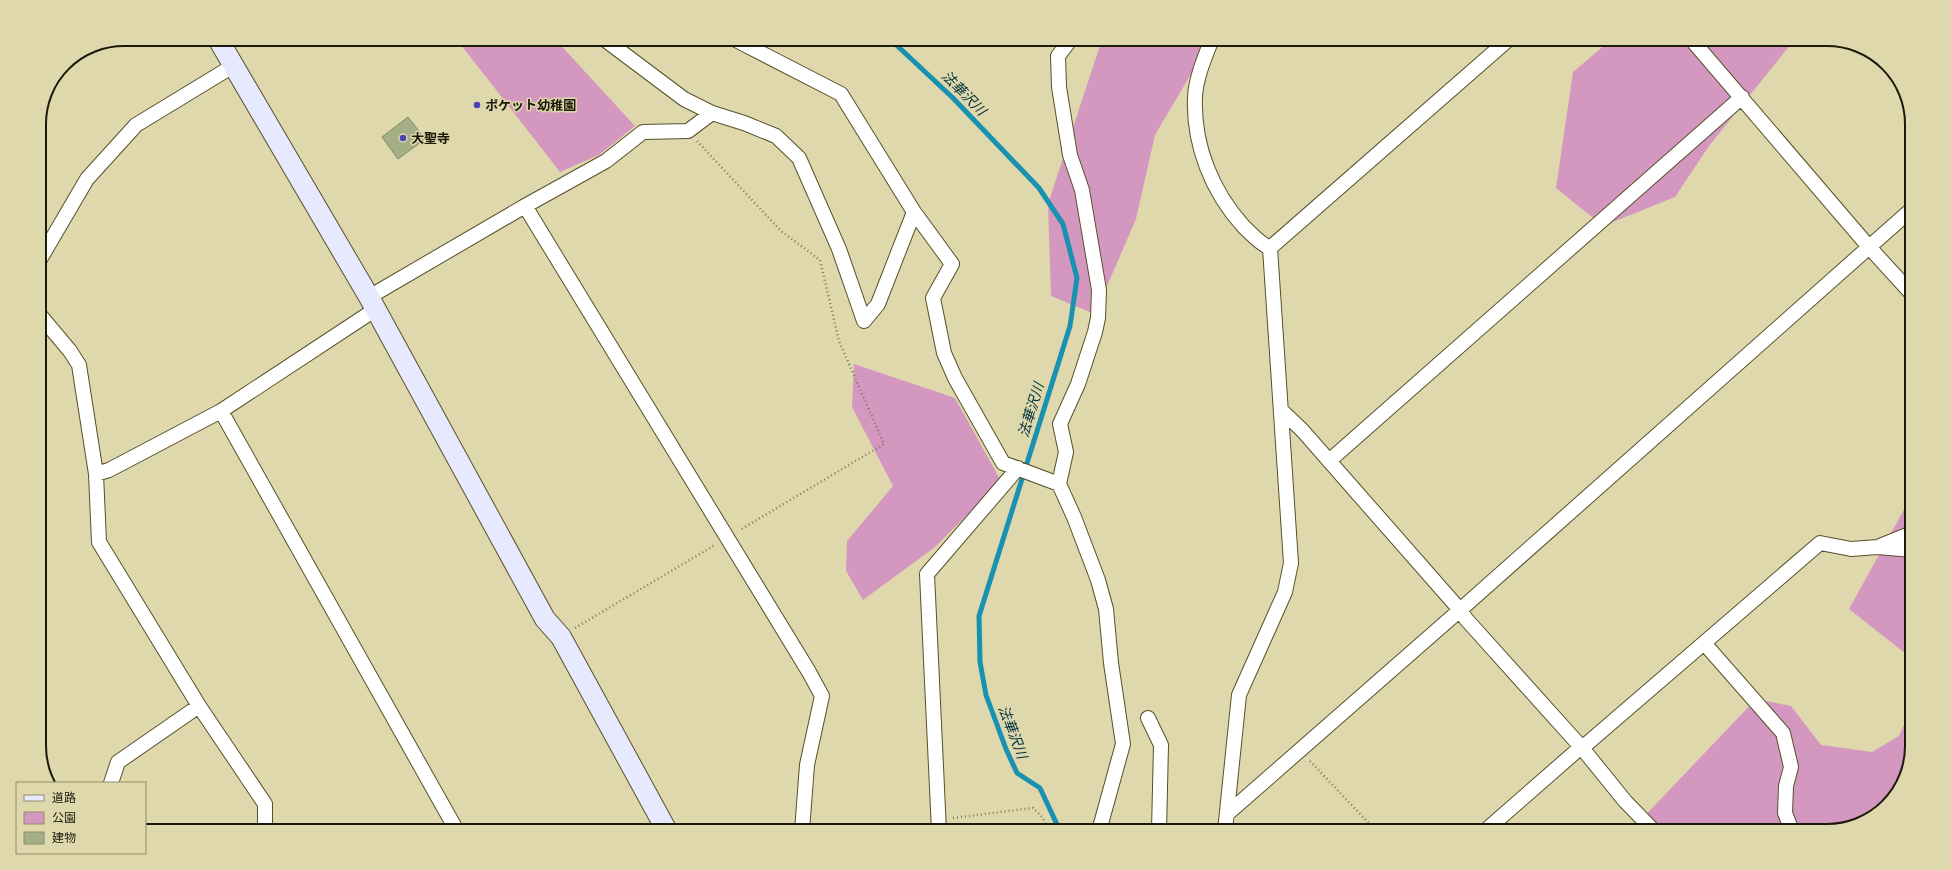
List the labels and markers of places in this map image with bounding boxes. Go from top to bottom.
place label: ポケット幼稚園 [485,97,576,114]
marker: ポケット幼稚園 [472,100,482,110]
place label: 大聖寺 [411,130,450,147]
marker: 大聖寺 [398,133,408,143]

